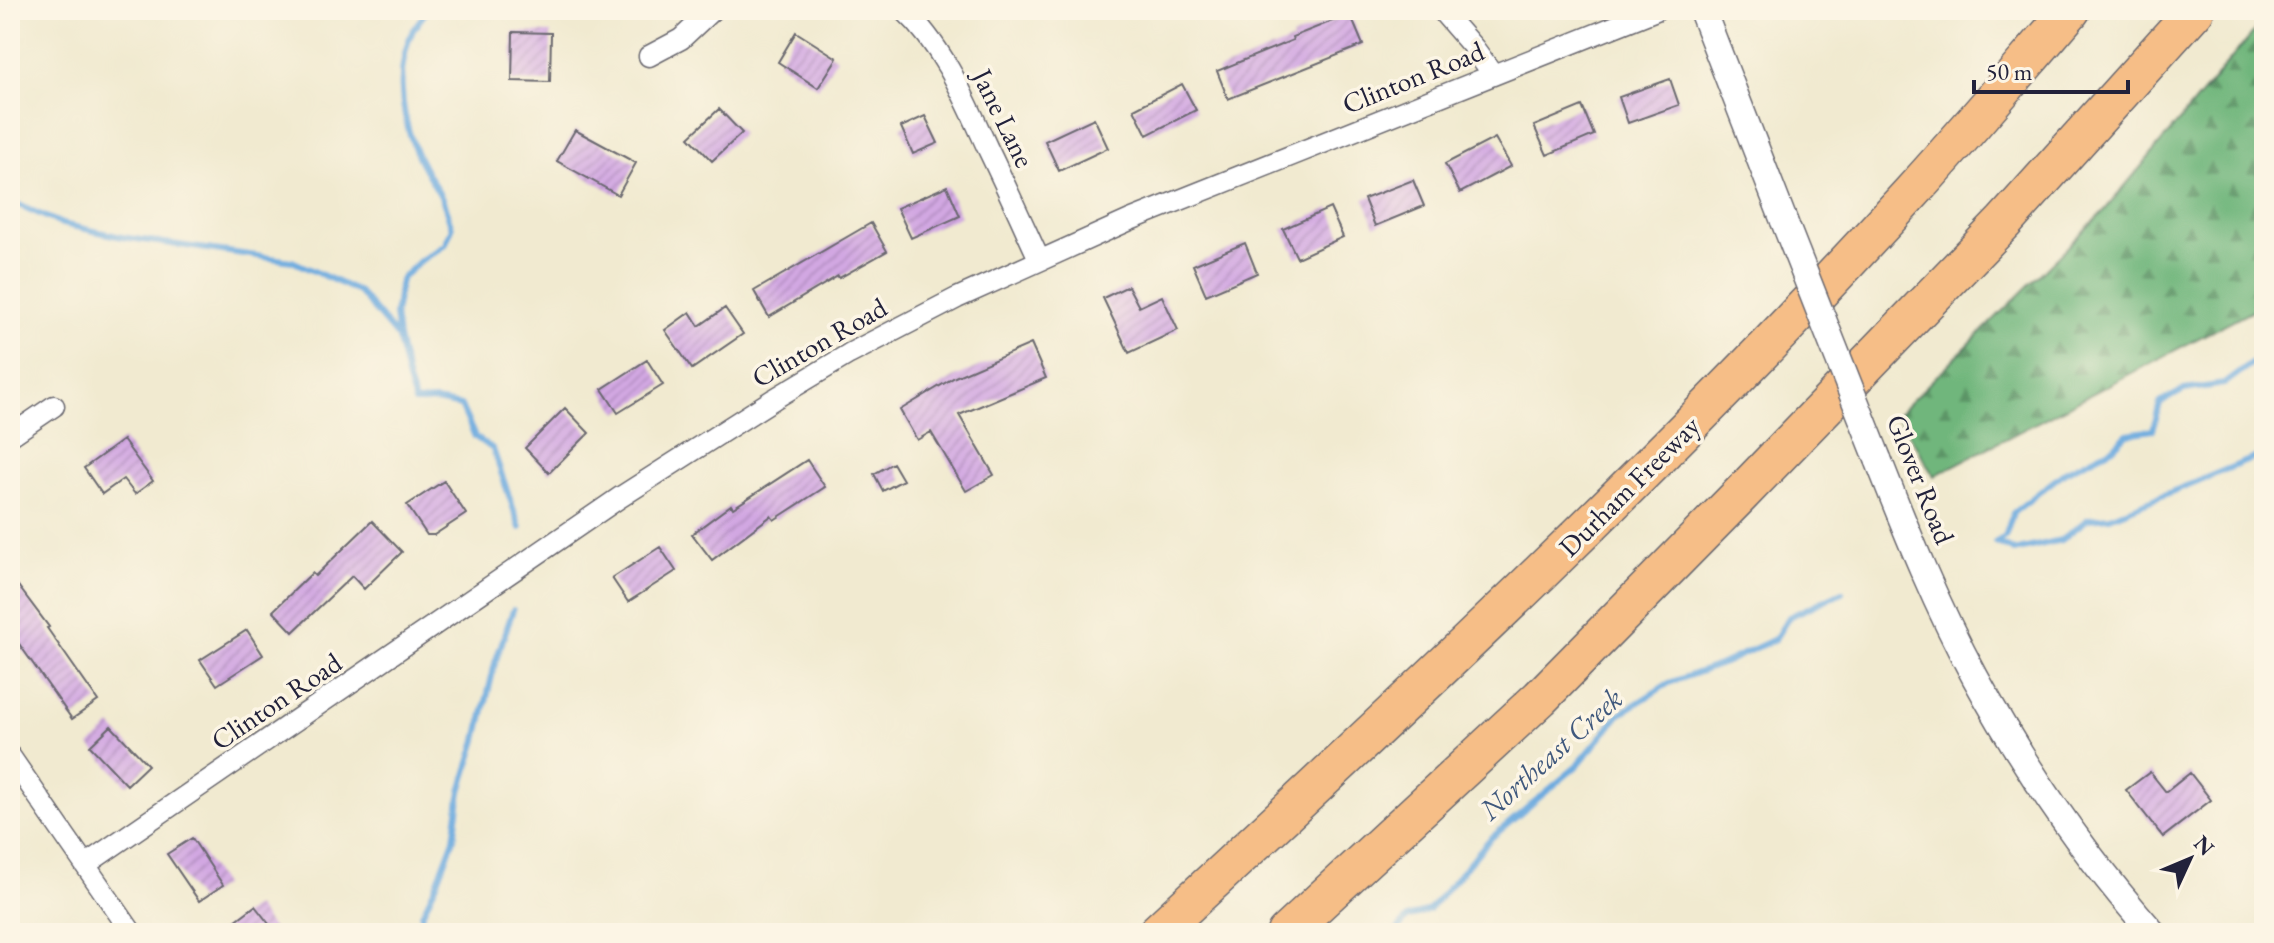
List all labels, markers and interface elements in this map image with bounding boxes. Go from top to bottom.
street label: Clinton Road [1337,32,1490,122]
scale bar [1974,44,2128,94]
text: 50 m [1986,56,2033,87]
street label: Jane Lane [964,61,1043,173]
street label: Clinton Road [745,289,894,395]
street label: Durham Freeway [1551,407,1708,564]
street label: Glover Road [1879,409,1964,550]
street label: Clinton Road [204,644,349,758]
water label: Northeast Creek [1470,679,1631,829]
north arrow [2150,819,2230,899]
text: N [2187,829,2221,862]

